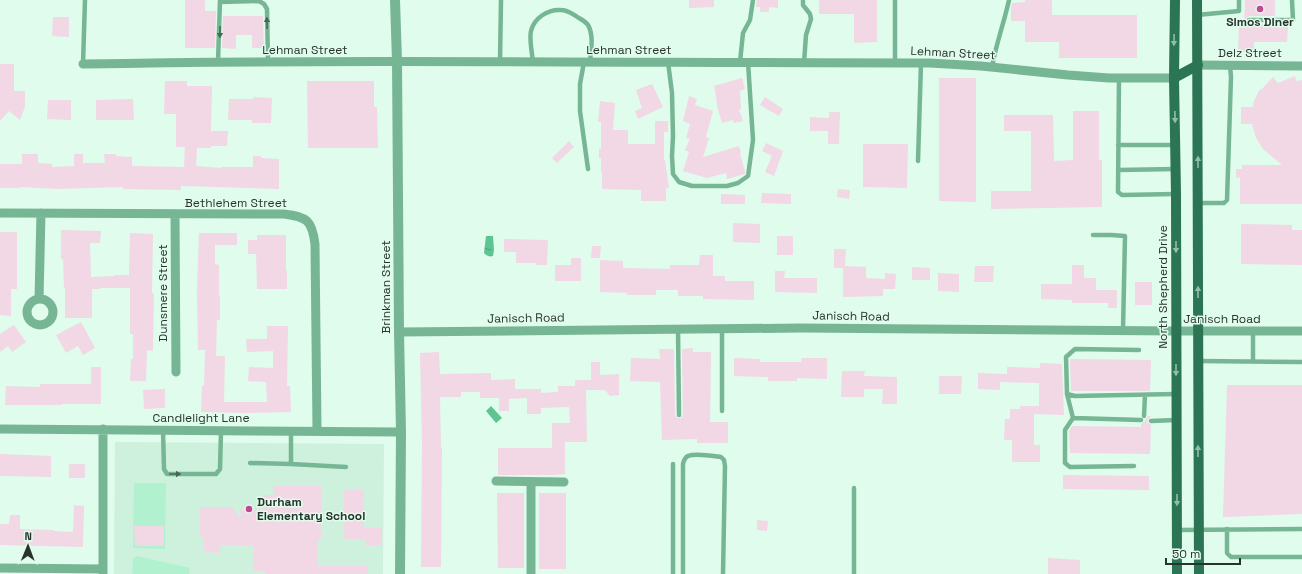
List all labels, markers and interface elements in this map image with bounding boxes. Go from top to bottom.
marker: Simos Diner [1255,4,1265,14]
place label: Simos Diner [1226,14,1294,30]
one-way arrow [264,17,271,29]
one-way arrow [216,26,223,38]
one-way arrow [1171,34,1177,47]
street label: Lehman Street [262,42,348,58]
street label: Lehman Street [586,42,672,58]
street label: Lehman Street [910,43,996,63]
street label: Delz Street [1218,45,1282,61]
one-way arrow [1171,111,1178,123]
one-way arrow [1195,155,1201,168]
street label: Bethlehem Street [185,195,287,211]
street label: North Shepherd Drive [1155,225,1171,349]
street label: Brinkman Street [378,240,394,334]
one-way arrow [1173,241,1179,254]
street label: Dunsmere Street [155,244,171,342]
one-way arrow [1195,285,1201,298]
street label: Janisch Road [812,307,890,325]
street label: Janisch Road [487,309,565,327]
street label: Janisch Road [1183,311,1261,327]
one-way arrow [1173,364,1179,377]
street label: Candlelight Lane [152,410,250,426]
one-way arrow [1195,444,1201,457]
one-way arrow [169,471,182,477]
place label: Durham Elementary School [257,494,365,524]
one-way arrow [1173,494,1180,506]
marker: Durham Elementary School [244,504,254,514]
north arrow [8,526,48,566]
text: N [24,529,32,543]
scale bar [1166,540,1240,566]
text: 50 m [1172,546,1200,562]

